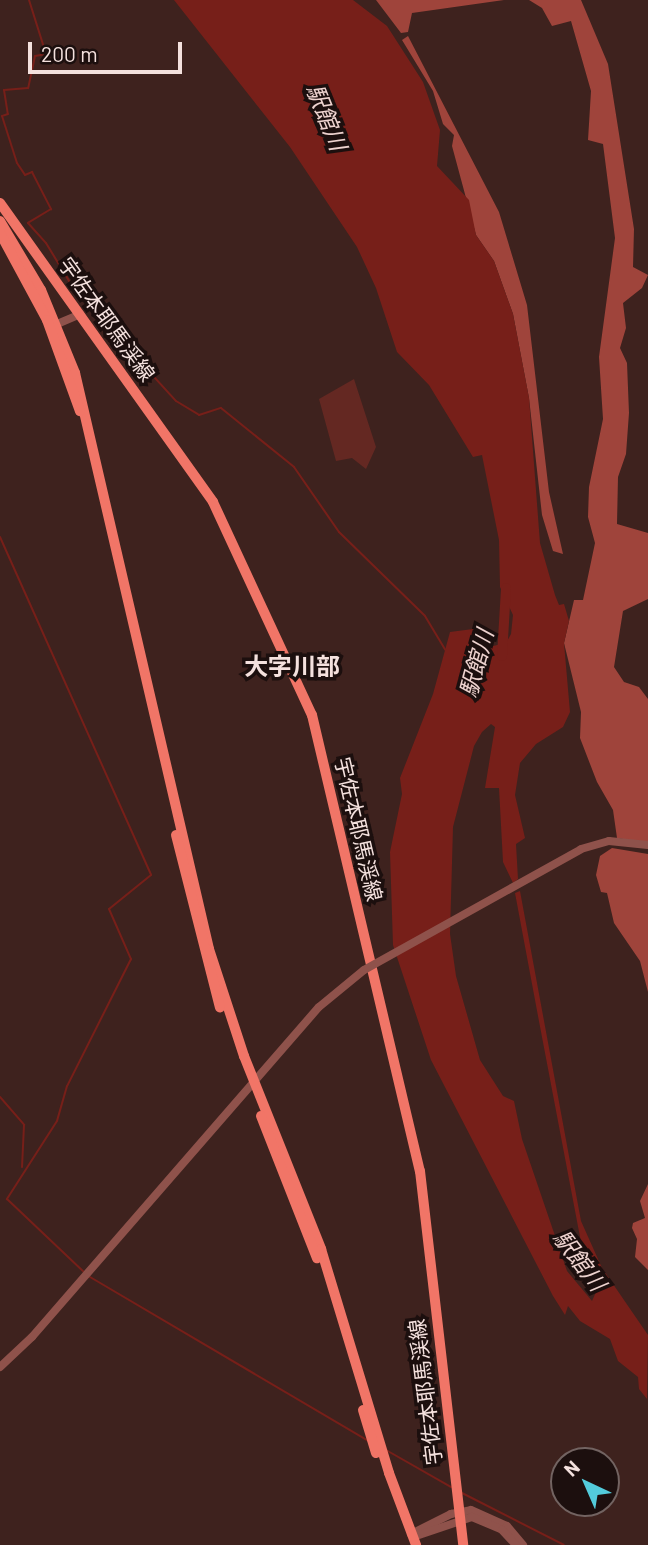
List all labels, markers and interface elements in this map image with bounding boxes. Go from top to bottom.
scale bar [32,28,186,72]
text: 200 m [41,41,98,66]
water label: 駅館川 [301,80,353,154]
street label: 宇佐本耶馬渓線 [54,252,160,386]
water label: 駅館川 [454,626,498,700]
district label: 大字川部 [244,652,340,680]
street label: 宇佐本耶馬渓線 [330,755,388,903]
water label: 駅館川 [548,1224,612,1296]
street label: 宇佐本耶馬渓線 [404,1318,446,1466]
north arrow [550,1447,620,1517]
text: N [559,1455,584,1481]

